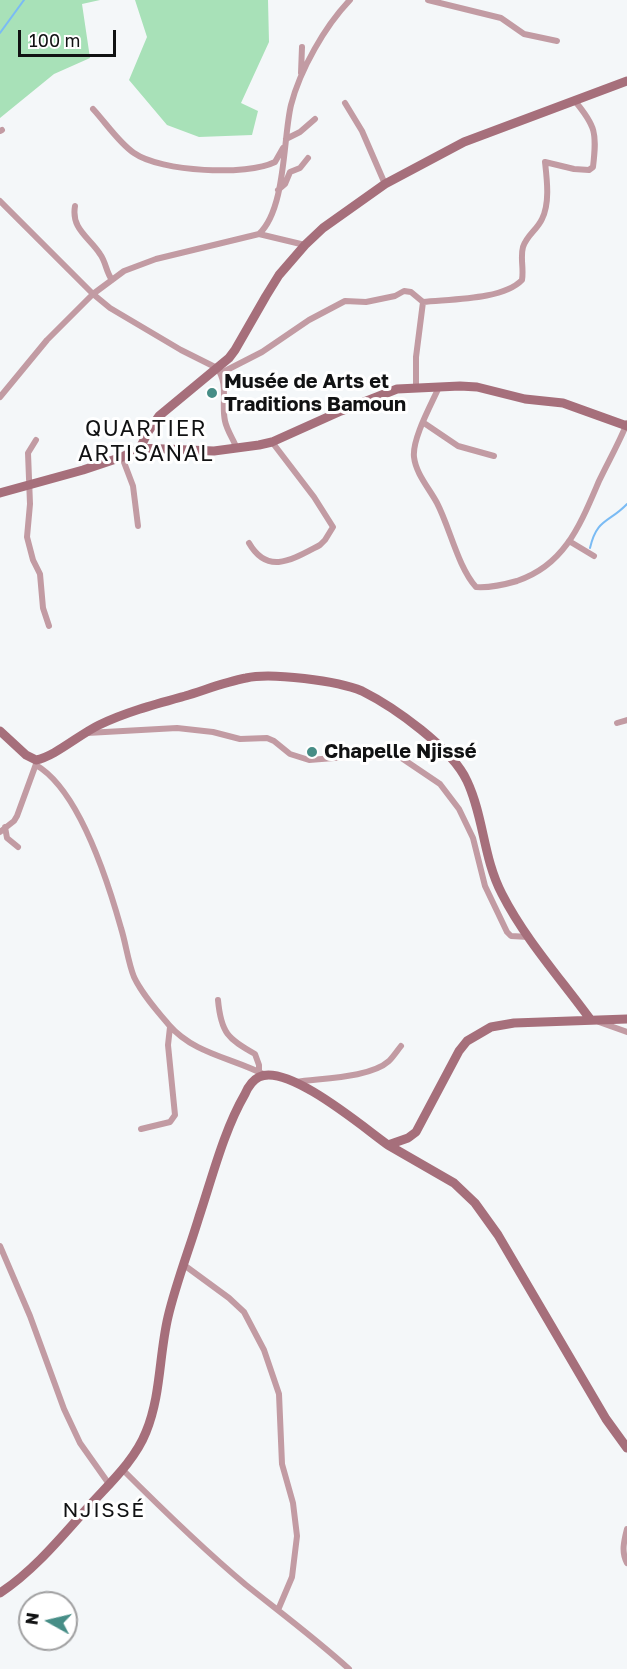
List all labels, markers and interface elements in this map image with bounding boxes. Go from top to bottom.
scale bar [21,18,118,56]
text: 100 m [29,29,80,51]
place label: Musée de Arts et Traditions Bamoun [224,370,406,417]
marker: Musée de Arts et Traditions Bamoun [205,386,219,400]
district label: QUARTIER ARTISANAL [78,416,214,468]
place label: Chapelle Njissé [324,740,476,764]
marker: Chapelle Njissé [305,745,319,759]
district label: NJISSÉ [63,1497,145,1523]
north arrow [18,1591,78,1651]
text: N [21,1611,43,1626]

